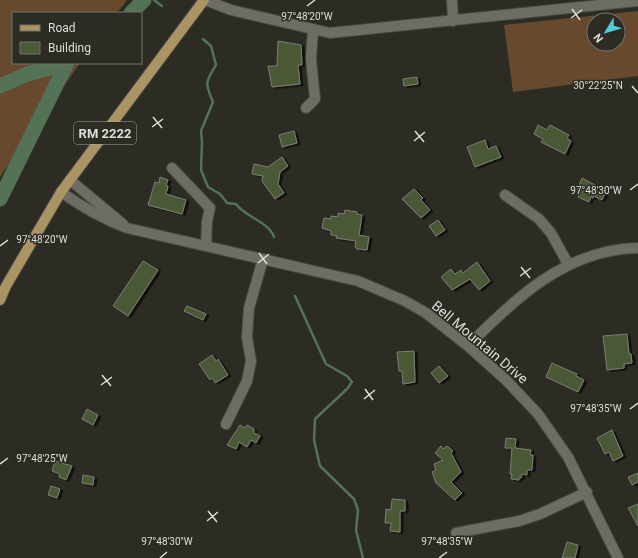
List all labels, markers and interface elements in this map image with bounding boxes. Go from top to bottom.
text: 97°48'20"W [281,11,333,22]
legend [12,12,142,64]
north arrow [586,12,626,52]
text: Road [48,21,76,35]
text: N [591,31,606,45]
text: Building [48,41,91,55]
text: 30°22'25"N [573,80,623,91]
road number: RM 2222 [74,122,136,144]
text: 97°48'30"W [570,185,622,196]
text: 97°48'20"W [16,234,68,245]
street label: Bell Mountain Drive [429,297,531,387]
text: 97°48'35"W [570,403,622,414]
text: 97°48'25"W [16,453,68,464]
text: 97°48'30"W [141,536,193,547]
text: 97°48'35"W [421,536,473,547]

